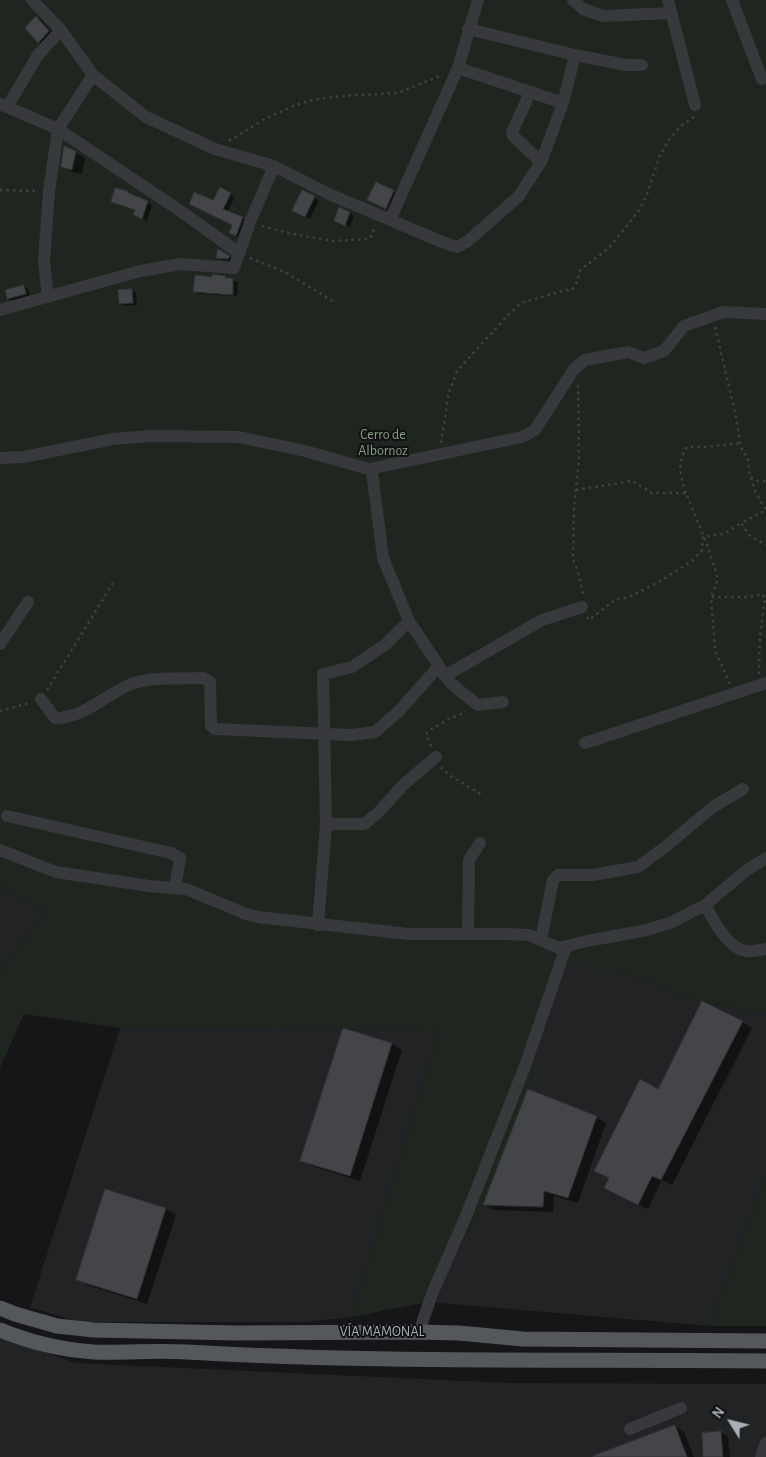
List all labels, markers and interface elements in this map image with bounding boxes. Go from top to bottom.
park label: Cerro de Albornoz [358,427,408,460]
street label: VÍA MAMONAL [340,1324,424,1340]
north arrow [706,1397,756,1447]
text: N [710,1405,727,1421]

